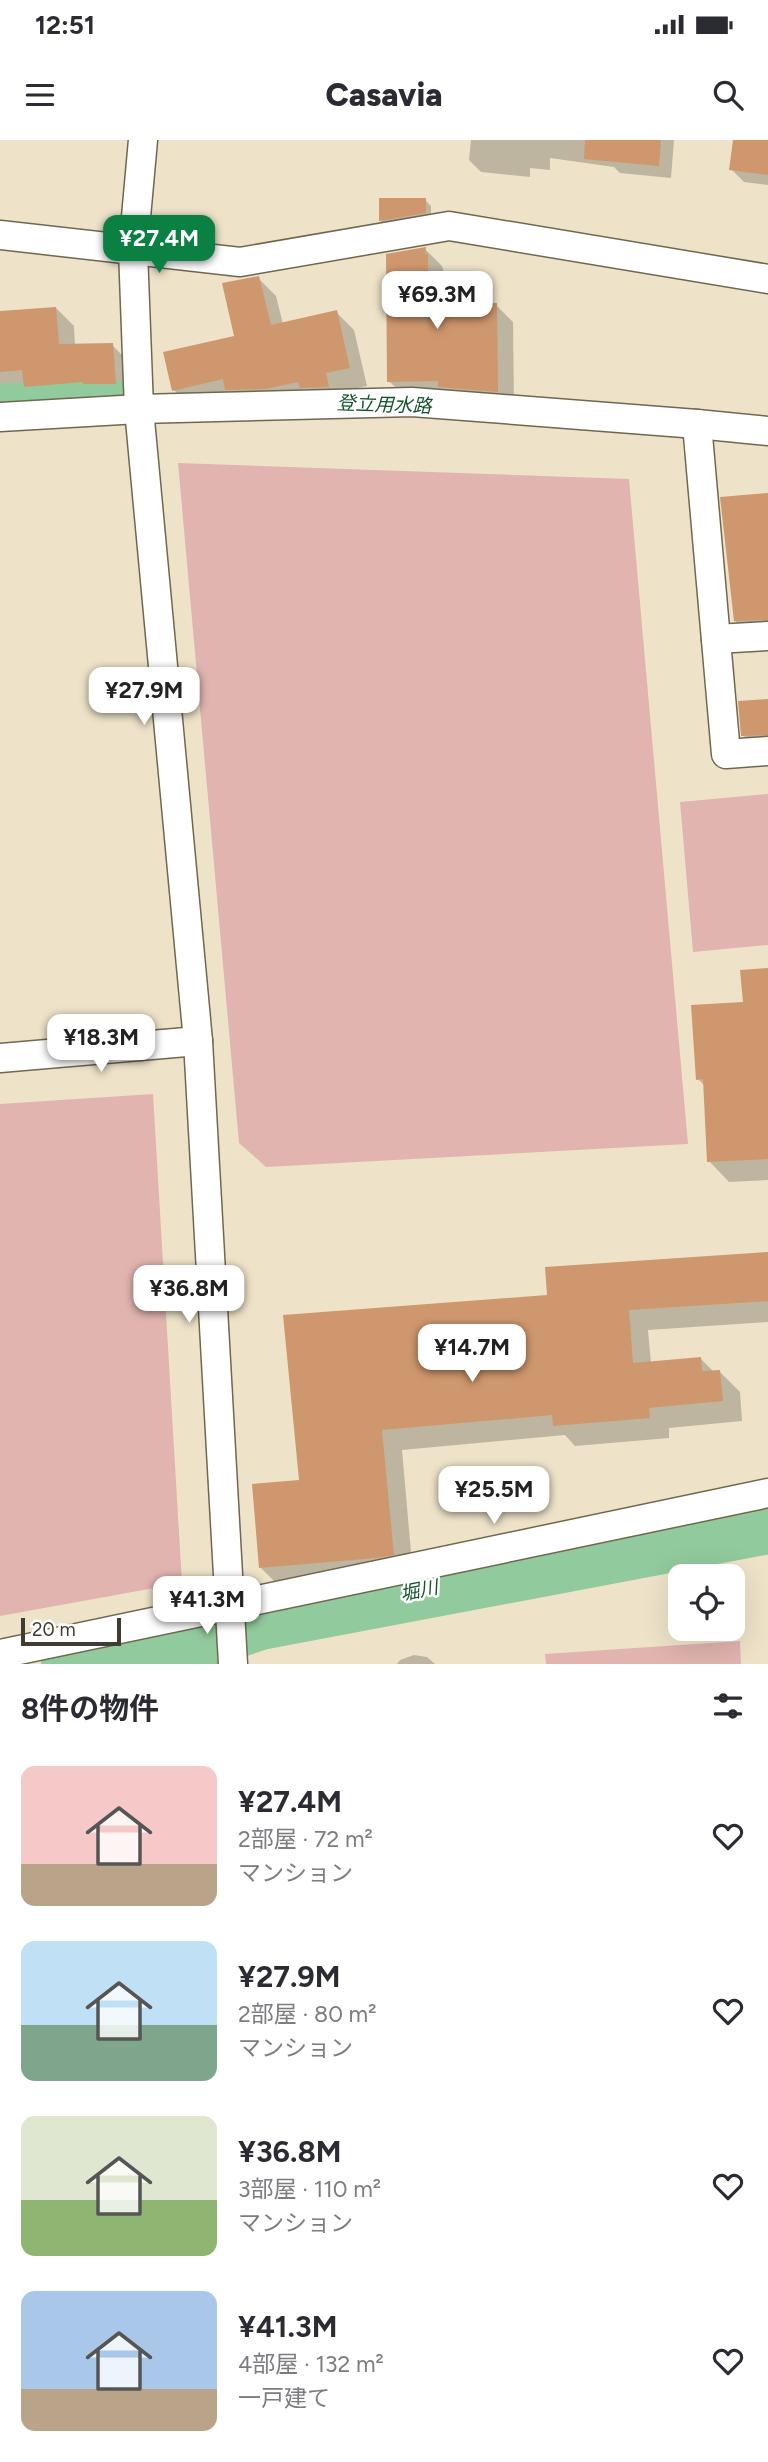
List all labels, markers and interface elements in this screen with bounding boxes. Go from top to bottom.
text: 12:51 [35,9,95,41]
icon: menu [21,76,59,114]
text: Casavia [325,76,443,114]
icon: search [709,76,747,114]
pin: ¥27.4M [102,216,216,275]
text: ¥27.4M [119,224,199,252]
pin: ¥69.3M [380,272,494,331]
text: ¥69.3M [398,280,476,308]
water label: 登立用水路 [336,391,434,418]
pin: ¥27.9M [87,668,201,727]
text: ¥27.9M [105,676,183,704]
pin: ¥18.3M [44,1014,158,1074]
text: ¥18.3M [63,1023,139,1051]
pin: ¥36.8M [132,1266,246,1325]
text: ¥36.8M [149,1274,229,1302]
pin: ¥14.7M [415,1324,529,1384]
text: ¥14.7M [434,1333,510,1361]
pin: ¥25.5M [437,1466,551,1526]
text: ¥25.5M [454,1475,534,1503]
map controls [668,1564,745,1641]
button: locate [668,1564,745,1641]
water label: 堀川 [398,1575,442,1605]
pin: ¥41.3M [150,1576,264,1636]
text: ¥41.3M [169,1585,245,1613]
scale bar [21,1615,121,1647]
text: 20 m [32,1618,76,1641]
icon: filters [709,1687,747,1725]
text: 8件の物件 [21,1690,159,1727]
text: ¥27.4M [238,1783,342,1820]
icon: home [77,1794,161,1878]
icon: heart [709,1817,747,1855]
text: 2部屋 · 72 m² [238,1825,373,1853]
text: マンション [238,1859,353,1887]
text: ¥27.9M [238,1958,340,1995]
icon: home [77,1969,161,2053]
icon: heart [709,1992,747,2030]
text: 2部屋 · 80 m² [238,2000,376,2028]
text: マンション [238,2034,353,2062]
text: ¥36.8M [238,2133,341,2170]
icon: home [77,2144,161,2228]
icon: heart [709,2167,747,2205]
text: 3部屋 · 110 m² [238,2175,381,2203]
text: マンション [238,2209,353,2237]
text: ¥41.3M [238,2308,337,2345]
icon: home [77,2319,161,2403]
icon: heart [709,2342,747,2380]
text: 4部屋 · 132 m² [238,2350,384,2378]
text: 一戸建て [238,2384,330,2412]

